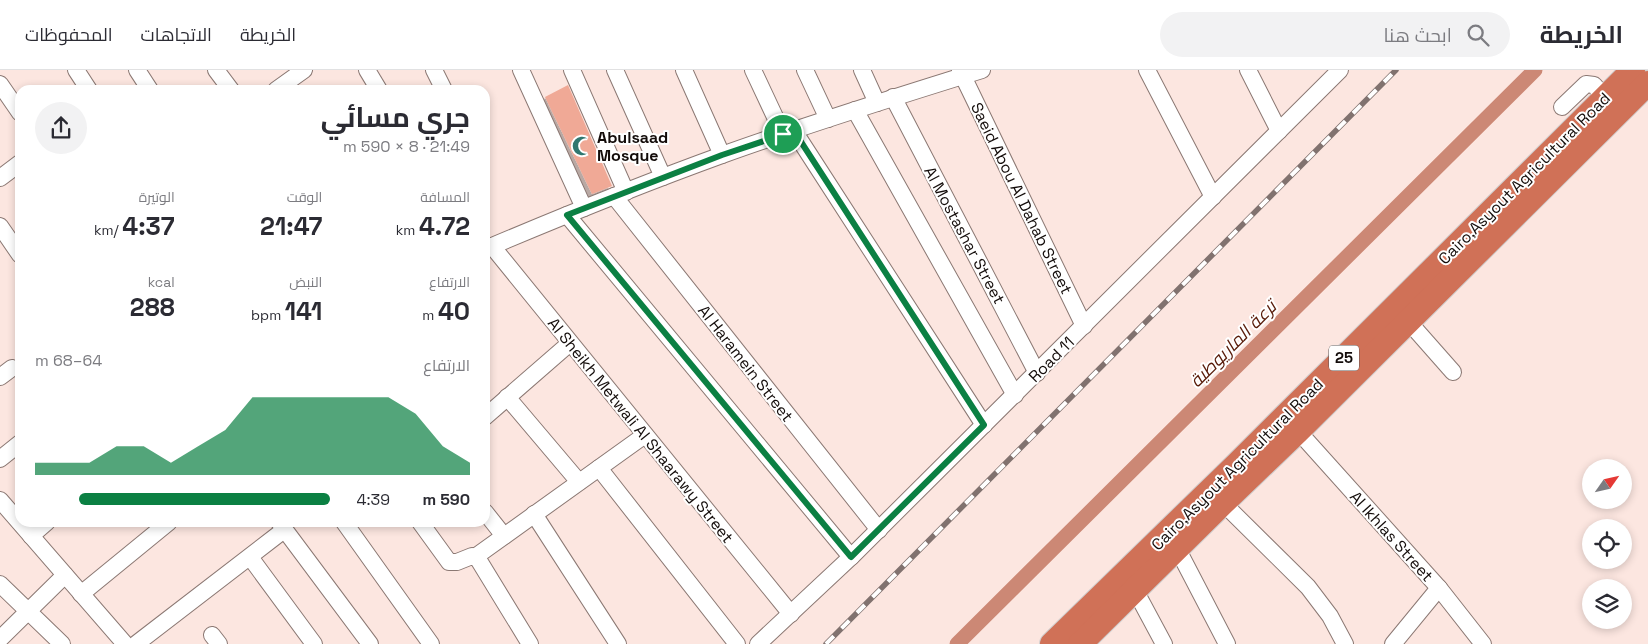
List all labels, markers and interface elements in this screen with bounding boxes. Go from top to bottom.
search box [1160,12,1510,57]
text: الخريطة [1540,19,1623,50]
icon: search [1464,21,1492,49]
text: المحفوظات [25,23,113,46]
text: الاتجاهات [141,23,212,46]
text: الخريطة [240,23,296,46]
text: ابحث هنا [1383,23,1452,48]
street label: Cairo,Asyout Agricultural Road [1434,88,1615,269]
text: جري مسائي [321,99,470,135]
street label: Saeid Abou Al Dahab Street [966,99,1077,297]
button: share [35,102,87,154]
pin [762,113,804,155]
icon: arrive [769,120,797,148]
place label: Abulsaad Mosque [597,127,668,166]
mosque icon: Abulsaad Mosque [571,135,593,157]
text: 21:49 · 8 × 590 m [343,136,470,157]
street label: Al Mostashar Street [919,163,1010,308]
text: الوتيرة [139,188,175,206]
text: الوقت [287,188,322,206]
text: المسافة [420,188,470,206]
text: 4:37 [122,210,175,242]
text: 21:47 [260,210,322,242]
text: 4.72 [419,210,470,242]
text: /km [94,221,122,239]
text: km [396,221,419,239]
text: kcal [148,273,175,291]
text: النبض [289,273,322,291]
text: الارتفاع [429,273,470,291]
text: 288 [130,291,175,323]
water label: ترعة الماريوطية [1184,293,1283,392]
text: 141 [285,295,322,327]
text: 40 [438,295,470,327]
street label: Al Haramein Street [693,301,798,426]
text: bpm [251,306,285,324]
text: m [422,306,438,324]
street label: Al Sheikh Metwali Al Shaarawy Street [543,313,738,547]
street label: Road 11 [1024,332,1079,387]
road number: 25 [1329,346,1359,370]
text: 64–68 m [35,350,102,371]
text: الارتفاع [423,355,470,376]
street label: Cairo,Asyout Agricultural Road [1147,374,1328,555]
north arrow [1582,459,1632,509]
map controls [1582,459,1632,629]
street label: Al Ikhlas Street [1345,487,1438,586]
text: 4:39 [356,489,390,510]
text: 590 m [422,489,470,510]
button: locate [1582,519,1632,569]
button: layers [1582,579,1632,629]

